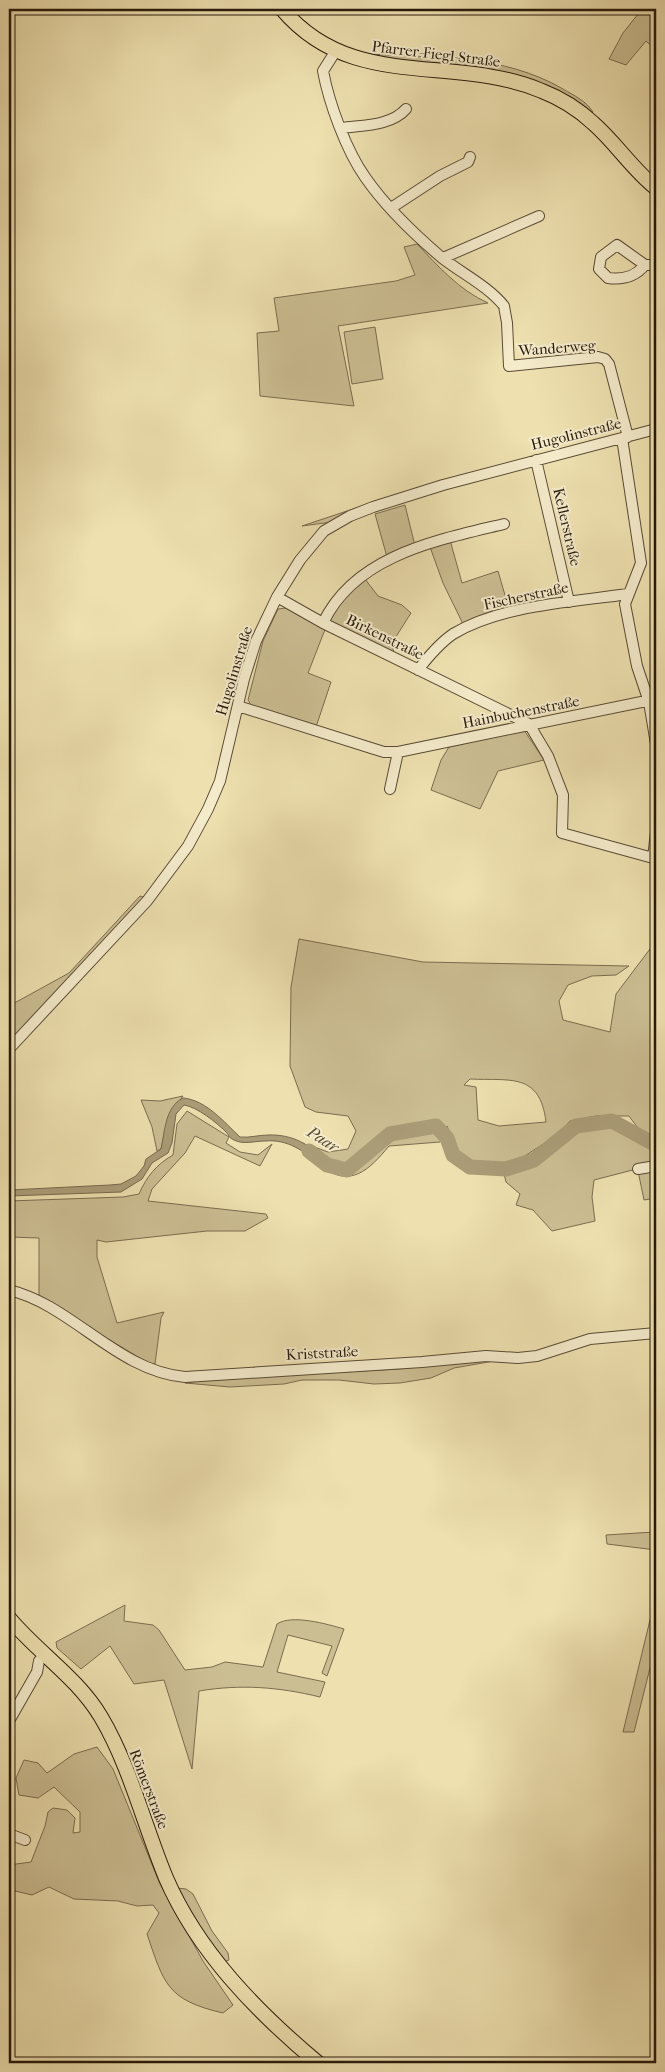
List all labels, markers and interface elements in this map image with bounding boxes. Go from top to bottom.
street label: Pfarrer-Fiegl-Straße [371,37,502,71]
street label: Wanderweg [517,336,597,360]
street label: Hugolinstraße [529,414,624,454]
street label: Kellerstraße [549,486,585,568]
street label: Fischerstraße [482,578,571,614]
street label: Birkenstraße [343,611,427,664]
street label: Hugolinstraße [212,623,256,718]
street label: Hainbuchenstraße [461,692,582,732]
water label: Paar [303,1121,344,1157]
street label: Kriststraße [285,1342,359,1364]
street label: Römerstraße [125,1746,173,1832]

